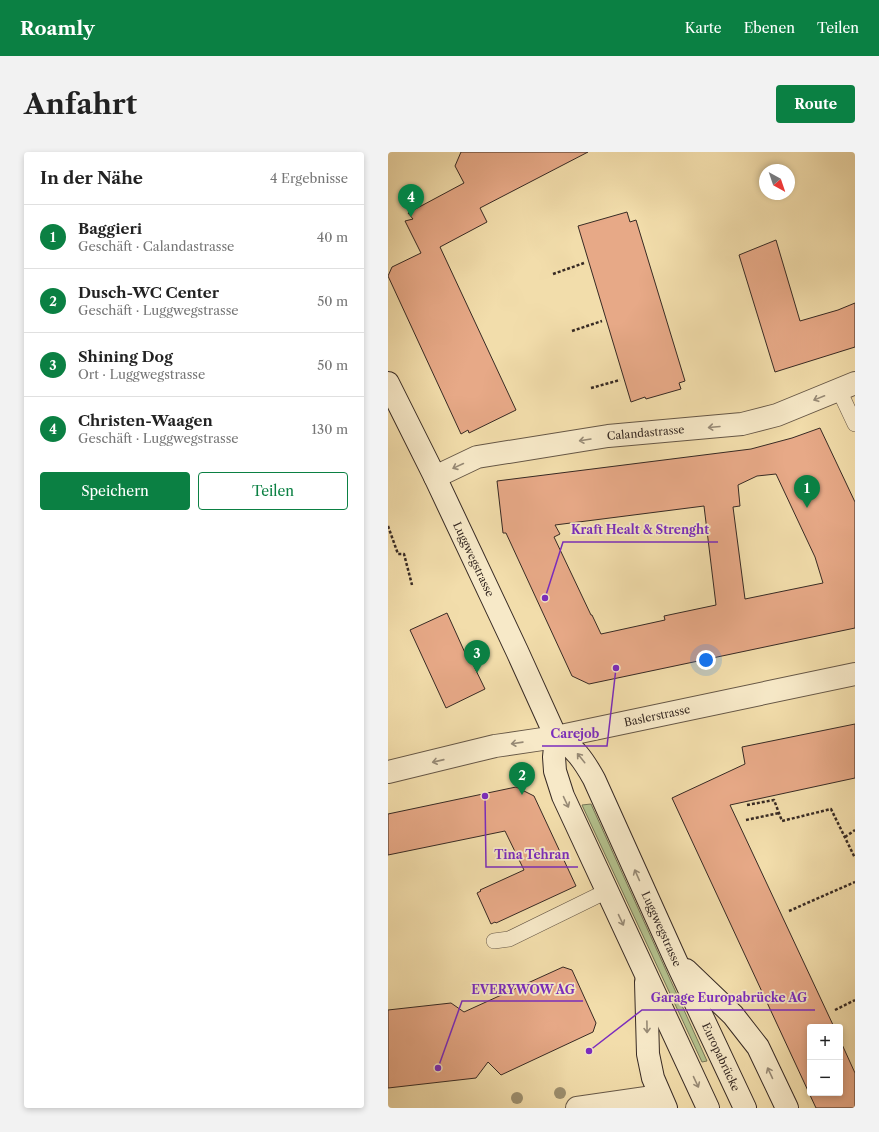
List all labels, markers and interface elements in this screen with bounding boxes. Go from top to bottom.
text: Roamly [20,17,95,40]
text: Karte [685,19,722,37]
text: Ebenen [744,19,795,37]
text: Teilen [817,19,859,37]
button: Route [776,85,855,123]
text: Anfahrt [24,87,137,121]
north arrow [759,164,795,200]
text: In der Nähe [40,168,143,188]
text: 4 Ergebnisse [270,170,348,186]
pin: 4 [398,184,424,217]
text: Baggieri [78,219,142,238]
text: 1 [50,229,56,245]
text: 40 m [317,229,348,245]
text: Geschäft · Calandastrasse [78,238,234,254]
text: Dusch-WC Center [78,283,219,302]
text: 2 [49,293,57,309]
text: 50 m [317,293,348,309]
text: Geschäft · Luggwegstrasse [78,302,239,318]
text: Shining Dog [78,347,173,366]
text: 3 [49,357,57,373]
text: 50 m [317,357,348,373]
text: Ort · Luggwegstrasse [78,366,205,382]
one-way arrow [814,395,826,402]
text: Christen-Waagen [78,411,213,430]
text: 4 [49,421,57,437]
text: 130 m [312,421,348,437]
street label: Calandastrasse [606,422,685,443]
one-way arrow [708,423,721,430]
text: Geschäft · Luggwegstrasse [78,430,239,446]
one-way arrow [579,436,592,444]
one-way arrow [453,463,465,470]
button: Speichern [40,472,190,510]
button: Teilen [198,472,348,510]
pin: 1 [794,475,820,508]
callout: Kraft Healt & Strenght [563,518,718,542]
street label: Luggwegstrasse [450,520,497,599]
text: Kraft Healt & Strenght [571,522,709,537]
pin: 3 [464,640,490,673]
your location [696,650,716,670]
street label: Baslerstrasse [623,702,691,729]
callout: Carejob [542,722,607,746]
text: Carejob [551,726,600,741]
one-way arrow [511,739,524,747]
one-way arrow [576,752,585,763]
one-way arrow [432,757,445,765]
pin: 2 [509,762,535,795]
one-way arrow [563,796,570,808]
callout: Tina Tehran [486,843,578,867]
text: Tina Tehran [494,847,571,862]
one-way arrow [633,869,640,881]
street label: Luggwegstrasse [639,889,685,969]
one-way arrow [618,914,625,926]
callout: EVERYWOW AG [462,977,583,1001]
text: EVERYWOW AG [471,982,575,997]
callout: Garage Europabrücke AG [642,986,815,1010]
text: Garage Europabrücke AG [651,990,807,1005]
one-way arrow [643,1020,651,1033]
street label: Europabrücke [699,1020,743,1093]
map controls [807,1024,843,1096]
button: + [807,1024,843,1060]
button: − [807,1060,843,1096]
one-way arrow [766,1067,773,1079]
one-way arrow [693,1076,700,1088]

